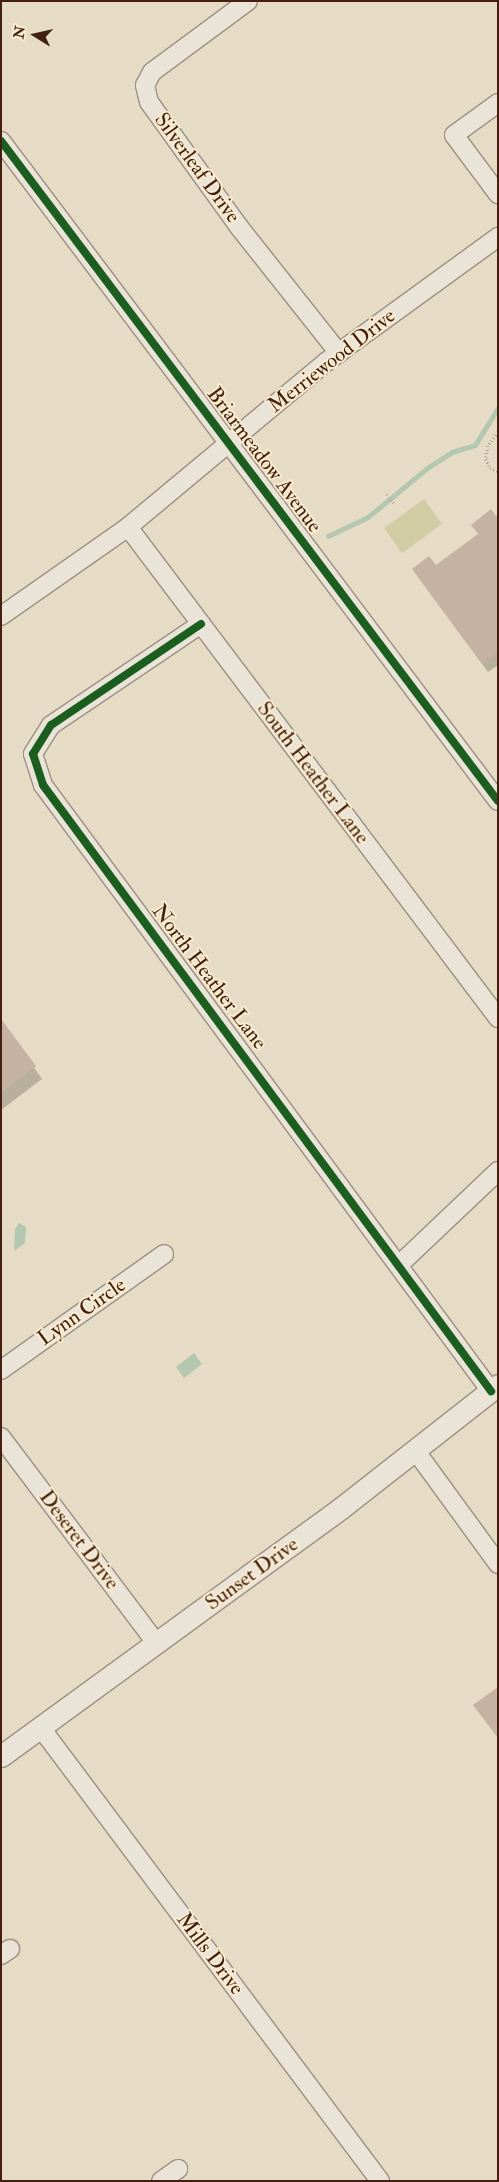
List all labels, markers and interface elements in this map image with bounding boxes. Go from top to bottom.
north arrow [10,10,60,60]
text: N [10,25,29,40]
street label: Silverleaf Drive [149,108,245,228]
street label: Merriewood Drive [263,303,401,419]
street label: Briarmeadow Avenue [201,382,327,538]
street label: South Heather Lane [251,697,375,849]
street label: North Heather Lane [146,899,272,1055]
street label: Lynn Circle [33,1273,131,1351]
street label: Deseret Drive [34,1485,124,1595]
street label: Sunset Drive [201,1532,303,1616]
street label: Mills Drive [171,1908,249,2000]

